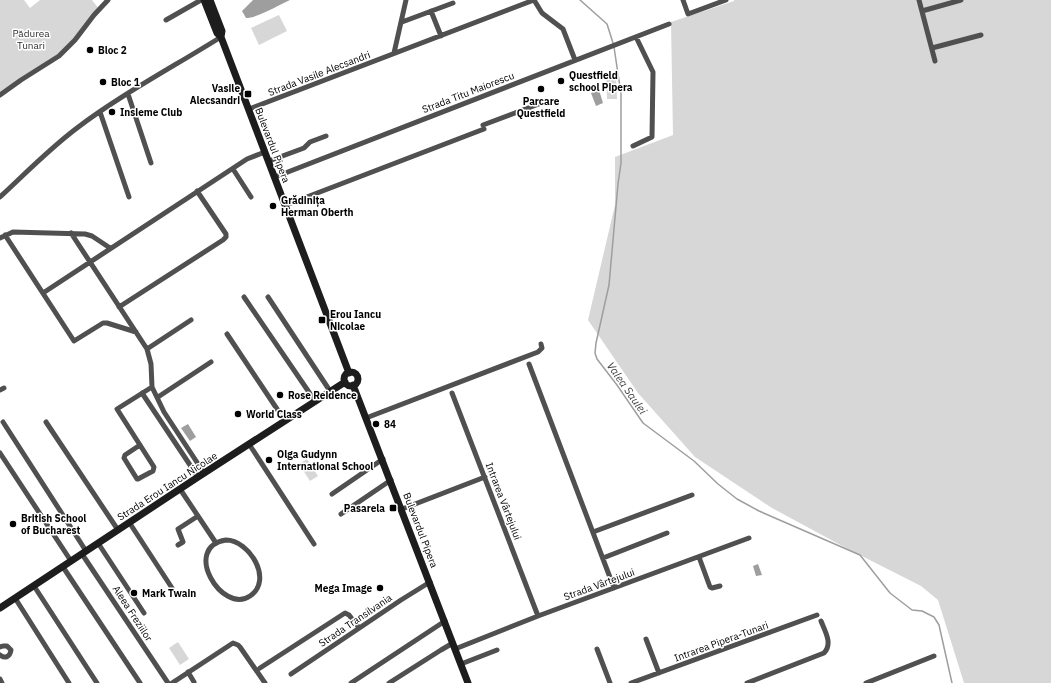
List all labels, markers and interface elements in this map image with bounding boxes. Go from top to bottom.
park label: Pădurea Tunari [12,27,50,52]
place label: Bloc 2 [98,44,127,57]
marker: Bloc 2 [85,45,95,55]
street label: Strada Vasile Alecsandri [266,48,372,99]
street label: Strada Titu Maiorescu [420,69,516,116]
place label: Questfield school Pipera [569,69,633,94]
place label: Bloc 1 [111,76,140,89]
marker: Questfield school Pipera [556,76,566,86]
marker: Bloc 1 [98,77,108,87]
place label: Vasile Alecsandri [190,82,240,107]
marker: Parcare Questfield [536,84,546,94]
marker: Vasile Alecsandri [243,89,253,99]
place label: Parcare Questfield [517,95,565,120]
place label: Insieme Club [120,106,182,119]
street label: Bulevardul Pipera [252,106,293,185]
marker: Insieme Club [107,107,117,117]
place label: Grădinița Herman Oberth [281,194,354,219]
marker: Grădinița Herman Oberth [268,201,278,211]
place label: Erou Iancu Nicolae [330,308,381,333]
marker: Erou Iancu Nicolae [317,315,327,325]
water label: Valea Saulei [604,359,650,417]
place label: Rose Reidence [288,389,357,402]
marker: Rose Reidence [275,390,285,400]
place label: World Class [246,408,302,421]
marker: World Class [233,409,243,419]
place label: 84 [384,418,396,431]
marker: 84 [371,419,381,429]
place label: Olga Gudynn International School [277,448,373,473]
street label: Strada Erou Iancu Nicolae [115,449,220,524]
marker: Olga Gudynn International School [264,455,274,465]
street label: Intrarea Vârtejului [483,461,524,542]
street label: Bulevardul Pipera [400,491,441,570]
place label: Pasarela [344,502,385,515]
marker: Pasarela [388,503,398,513]
place label: British School of Bucharest [21,512,86,537]
marker: British School of Bucharest [8,519,18,529]
street label: Strada Vârtejului [562,566,636,603]
place label: Mega Image [315,582,372,595]
street label: Aleea Freziilor [110,583,156,644]
marker: Mega Image [375,583,385,593]
place label: Mark Twain [142,587,196,600]
marker: Mark Twain [129,588,139,598]
street label: Strada Transilvania [316,591,395,650]
street label: Intrarea Pipera-Tunari [672,618,770,665]

